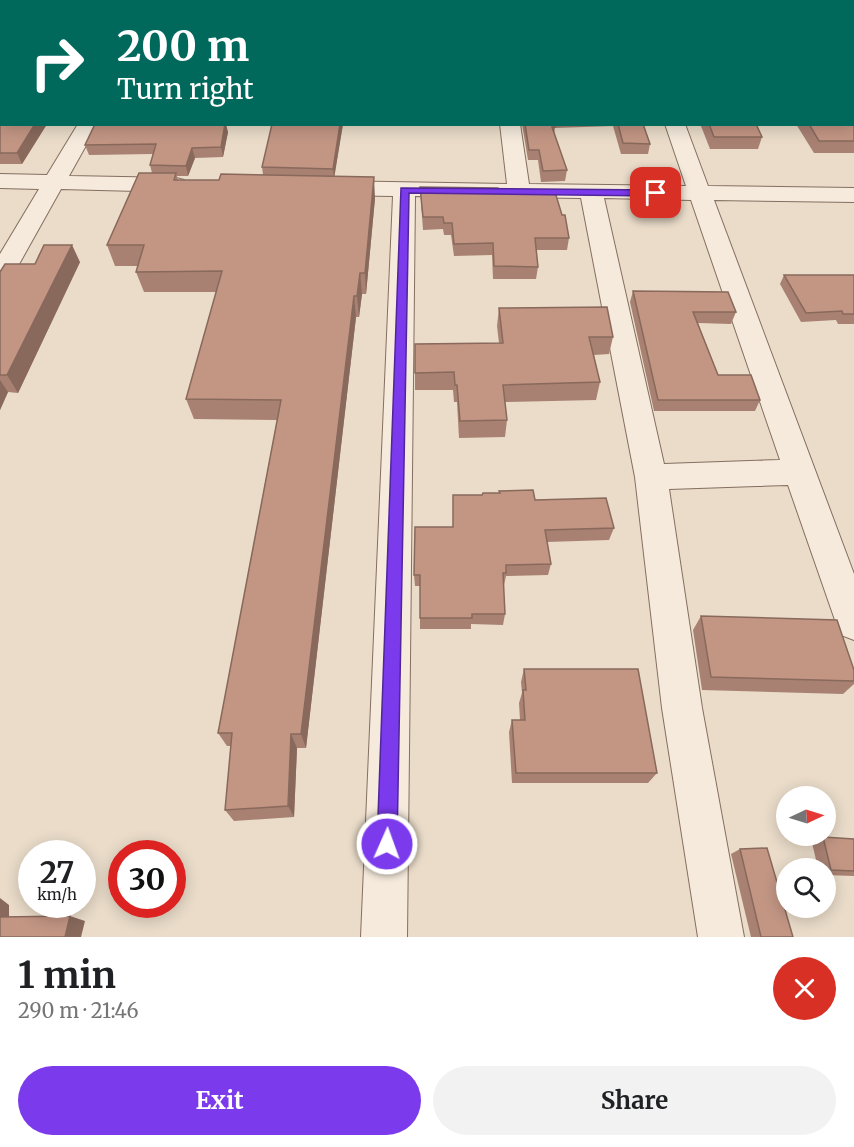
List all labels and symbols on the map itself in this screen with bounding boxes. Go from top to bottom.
pin [630,167,681,218]
north arrow [776,786,836,846]
position arrow [355,812,419,876]
speed limit sign: 30 [108,840,186,918]

